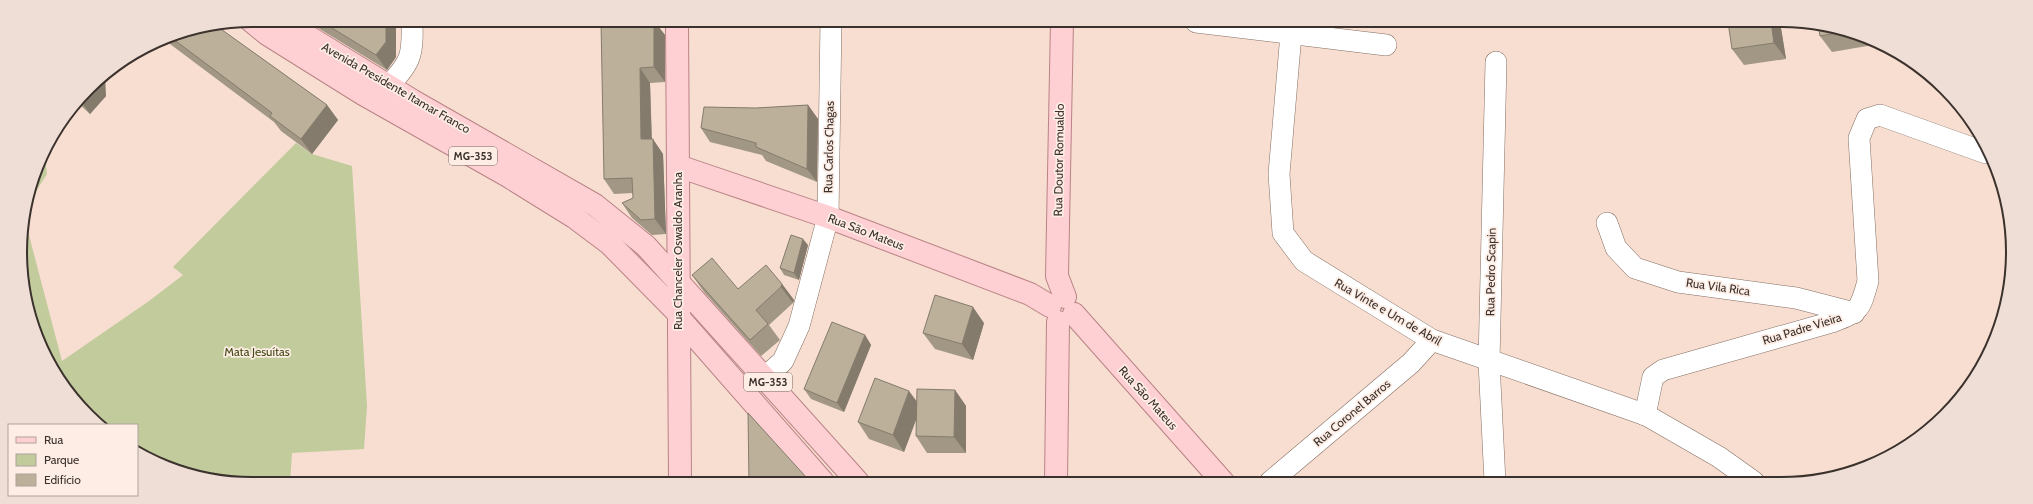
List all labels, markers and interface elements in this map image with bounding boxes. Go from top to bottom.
street label: Avenida Presidente Itamar Franco [319,39,474,137]
street label: Rua Carlos Chagas [820,101,837,193]
street label: Rua Doutor Romualdo [1050,103,1067,216]
road number: MG-353 [449,147,497,165]
street label: Rua Chanceler Oswaldo Aranha [670,172,685,330]
street label: Rua São Mateus [826,210,907,253]
street label: Rua Pedro Scapin [1482,227,1499,316]
street label: Rua Vinte e Um de Abril [1332,275,1445,348]
street label: Rua Vila Rica [1685,275,1751,298]
street label: Rua Padre Vieira [1760,309,1843,348]
park label: Mata Jesuítas [224,344,290,359]
street label: Rua São Mateus [1116,363,1181,433]
road number: MG-353 [744,373,792,391]
street label: Rua Coronel Barros [1310,376,1393,449]
legend [8,424,138,496]
text: Rua [44,432,63,447]
text: Parque [44,452,79,467]
text: Edifício [44,472,81,487]

